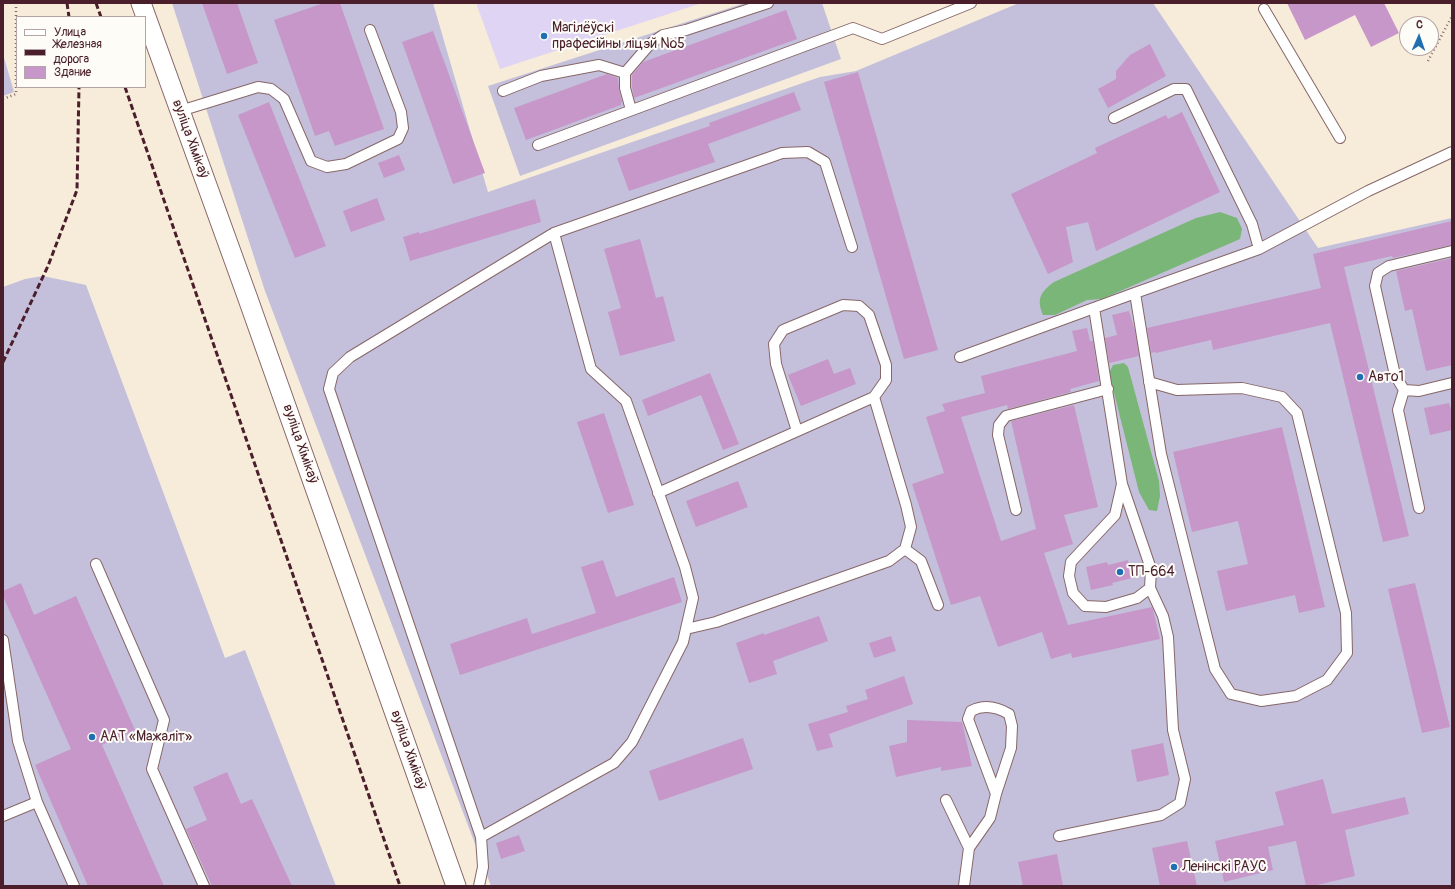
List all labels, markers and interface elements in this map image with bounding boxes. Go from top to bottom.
legend [16,16,146,88]
north arrow [1399,16,1439,56]
text: С [1416,18,1423,31]
place label: Магілёўскі прафесійны ліцэй №5 [552,20,685,52]
text: Улица [54,25,86,40]
marker: Магілёўскі прафесійны ліцэй №5 [539,31,549,41]
text: Железная дорога [54,37,102,67]
text: Здание [54,65,91,80]
street label: вуліца Хімікаў [168,97,212,181]
place label: Авто1 [1368,369,1404,385]
marker: Авто1 [1355,372,1365,382]
street label: вуліца Хімікаў [279,402,321,486]
place label: ТП-664 [1128,564,1175,580]
marker: ТП-664 [1115,567,1125,577]
street label: вуліца Хімікаў [387,708,429,792]
place label: ААТ «Мажаліт» [100,729,192,745]
marker: ААТ «Мажаліт» [87,732,97,742]
place label: Ленінскі РАУС [1182,859,1267,875]
marker: Ленінскі РАУС [1169,862,1179,872]

